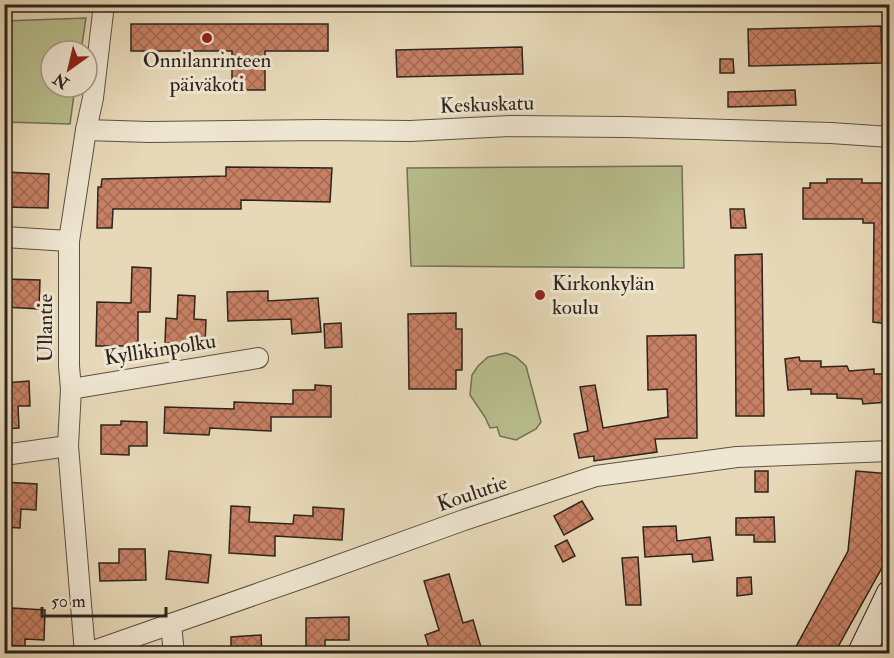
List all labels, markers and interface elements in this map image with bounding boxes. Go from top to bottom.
marker: Onnilanrinteen päiväkoti [200,31,214,45]
north arrow [39,39,99,99]
place label: Onnilanrinteen päiväkoti [143,47,271,98]
text: N [49,68,74,93]
street label: Keskuskatu [439,89,535,120]
place label: Kirkonkylän koulu [552,270,655,321]
marker: Kirkonkylän koulu [533,288,547,302]
street label: Ullantie [32,293,59,362]
street label: Kyllikinpolku [102,327,218,372]
street label: Koulutie [433,469,511,518]
scale bar [42,580,166,618]
text: 50 m [51,590,86,613]

